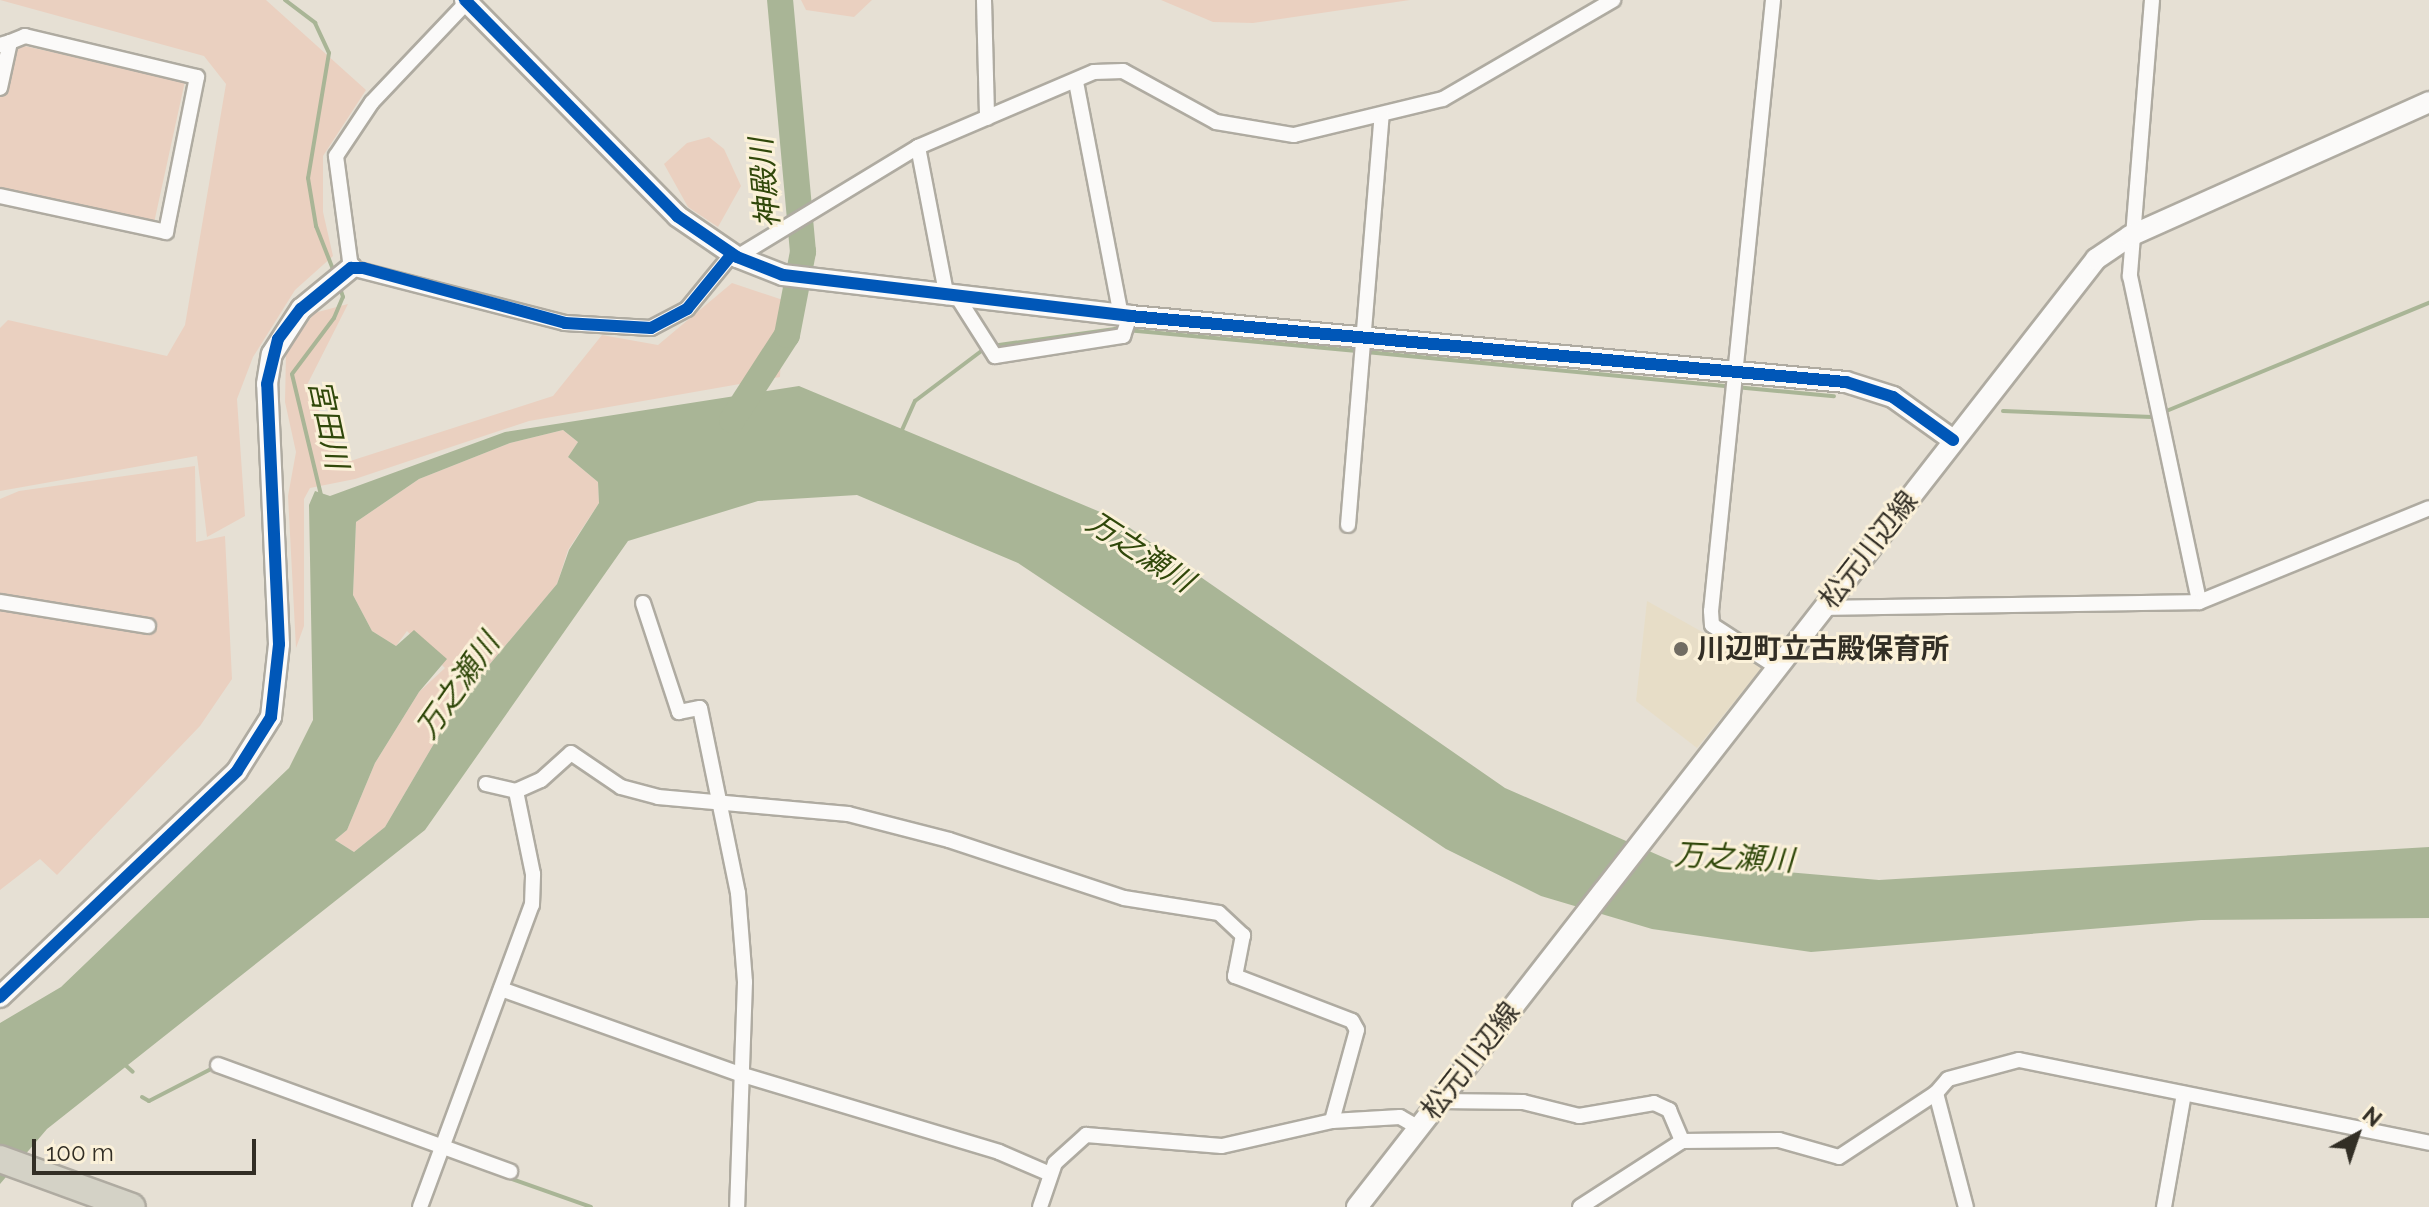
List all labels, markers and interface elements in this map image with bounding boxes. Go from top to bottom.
water label: 神殿川 [743,137,787,229]
water label: 宮田川 [301,376,355,472]
street label: 松元川辺線 [1813,484,1925,616]
water label: 万之瀬川 [1080,504,1200,600]
water label: 万之瀬川 [409,627,507,745]
place label: 川辺町立古殿保育所 [1697,632,1949,666]
marker: 川辺町立古殿保育所 [1672,640,1690,658]
water label: 万之瀬川 [1673,837,1795,879]
street label: 松元川辺線 [1415,995,1527,1127]
north arrow [2317,1095,2397,1175]
text: N [2358,1101,2387,1132]
scale bar [36,1123,260,1173]
text: 100 m [46,1138,114,1167]

